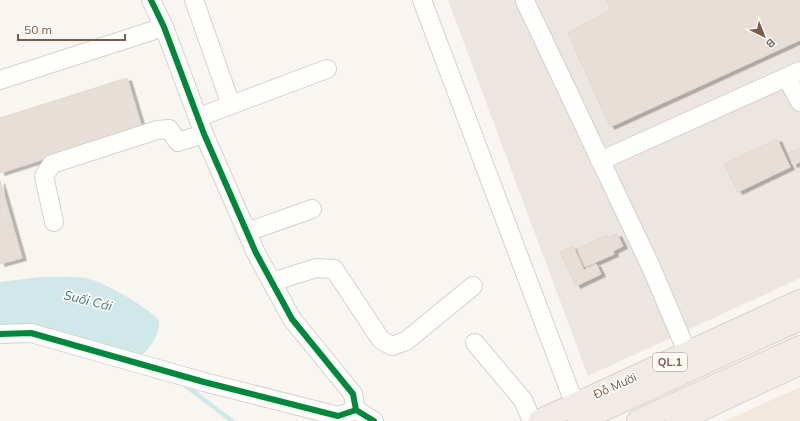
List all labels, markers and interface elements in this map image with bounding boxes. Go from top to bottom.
scale bar [18,16,125,42]
north arrow [744,16,784,56]
text: 50 m [24,22,52,37]
text: B [763,36,778,51]
water label: Suối Cái [62,286,115,314]
road number: QL.1 [653,353,687,371]
street label: Đỗ Mười [591,369,639,402]

